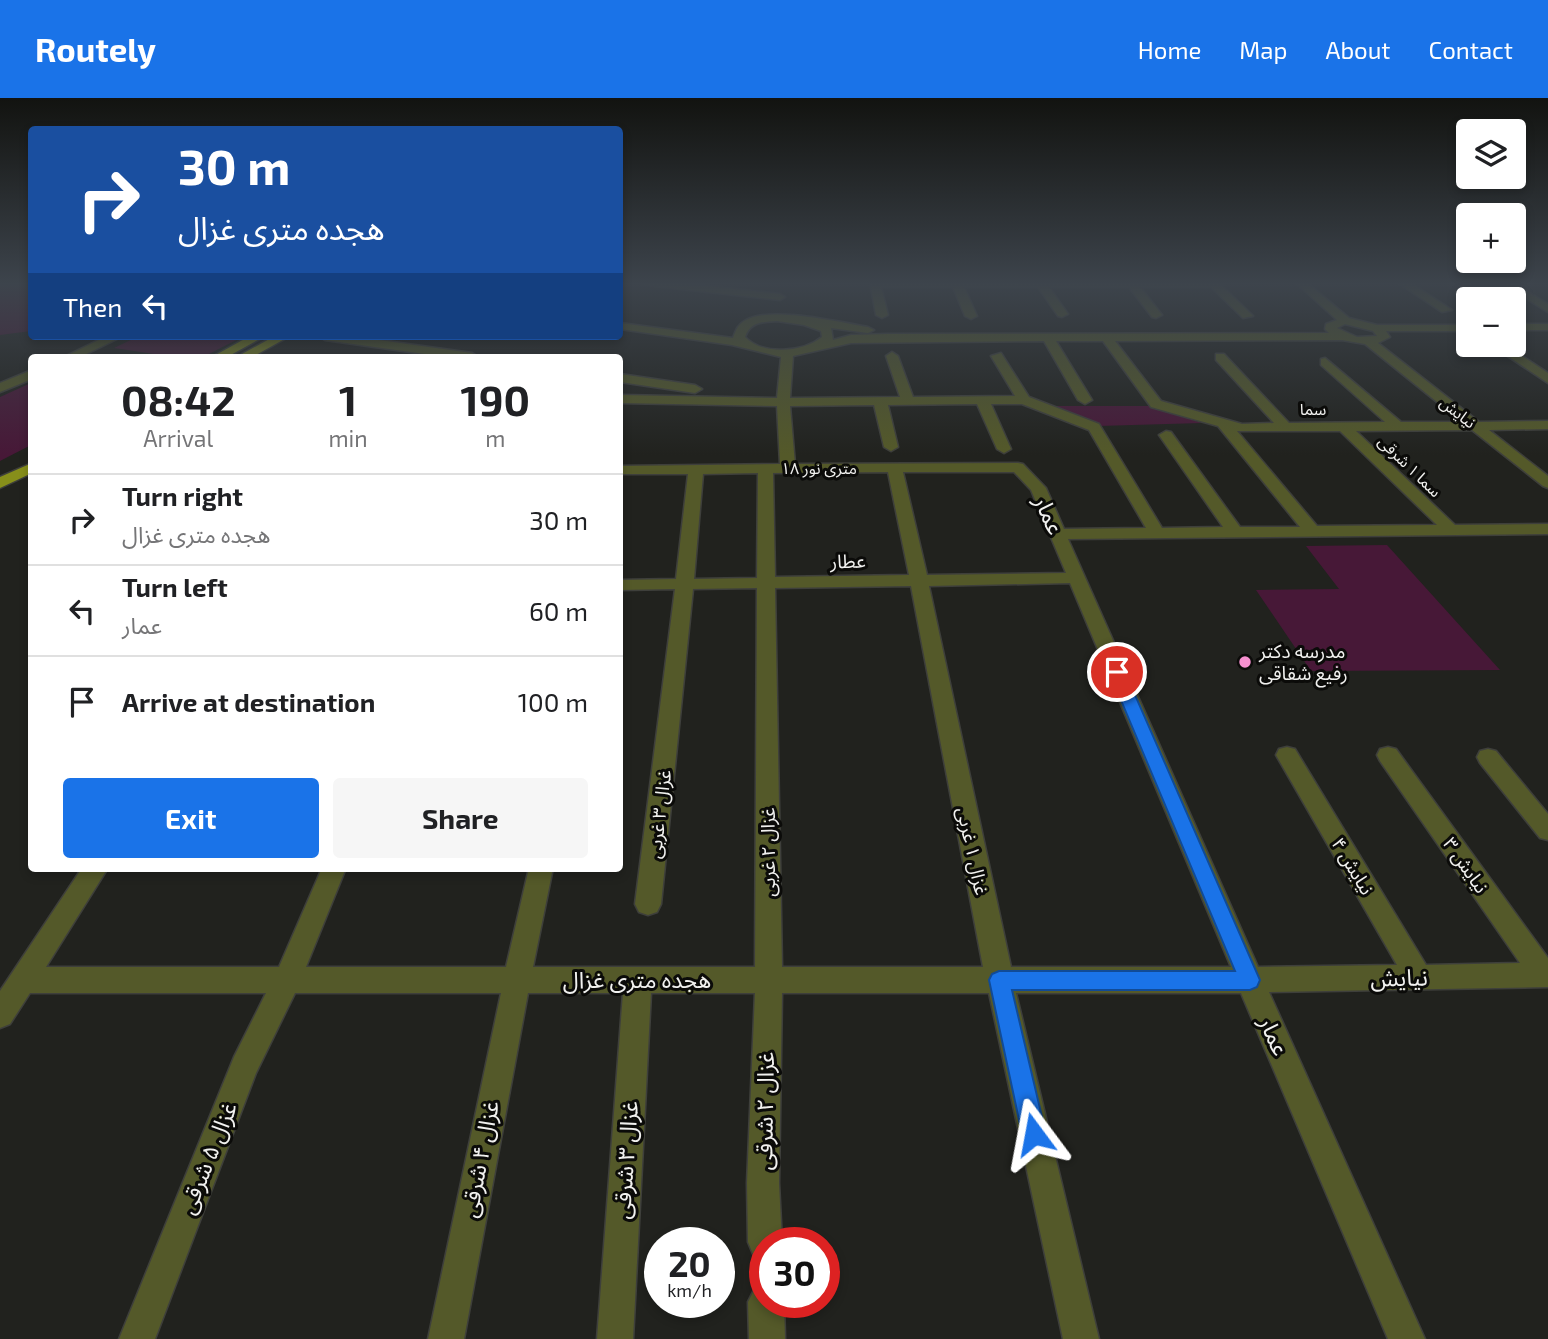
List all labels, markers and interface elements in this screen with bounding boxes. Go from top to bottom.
text: Routely [35,29,156,69]
text: Home [1138,35,1201,64]
text: Map [1239,35,1287,64]
text: About [1325,35,1391,64]
text: Contact [1429,35,1513,64]
map controls [1456,119,1526,357]
button: layers [1456,119,1526,189]
text: 30 m [178,136,290,195]
icon: right [63,154,154,245]
button: + [1456,203,1526,273]
text: هجده متری غزال [178,208,385,246]
icon: left [136,287,174,325]
button: − [1456,287,1526,357]
text: Then [63,291,122,322]
text: 08:42 [121,374,236,424]
text: 1 [339,374,357,424]
text: 190 [461,374,530,424]
street label: نیایش [1436,392,1480,432]
street label: سما [1300,399,1326,418]
text: Arrival [143,424,213,452]
text: min [328,424,368,452]
text: m [485,424,505,452]
street label: سما ۱ شرقی [1374,431,1446,501]
street label: ۱۸ متری نور [781,458,857,478]
text: Turn right [122,480,243,511]
street label: عمار [1028,490,1071,539]
icon: right [63,501,101,539]
text: 30 m [529,504,588,535]
text: هجده متری غزال [122,520,270,548]
street label: عطار [829,549,866,573]
text: Turn left [122,571,228,602]
icon: left [63,592,101,630]
text: 60 m [529,595,588,626]
text: عمار [122,611,162,639]
place label: مدرسه دکتر رفیع شقاقی [1258,639,1348,688]
pin [1087,642,1147,702]
icon: arrive [1098,653,1136,691]
marker: مدرسه دکتر رفیع شقاقی [1237,654,1253,670]
icon: arrive [63,683,101,721]
text: Arrive at destination [122,686,375,717]
text: 100 m [518,686,588,717]
street label: غزال ۳ غربی [642,768,676,860]
button: Exit [63,778,319,858]
button: Share [333,778,588,858]
street label: غزال ۱ غربی [952,805,994,897]
street label: غزال ۲ غربی [756,807,780,897]
street label: نیایش ۳ [1438,832,1494,898]
street label: نیایش ۴ [1327,833,1379,899]
street label: نیایش [1370,963,1428,992]
street label: هجده متری غزال [563,965,711,994]
street label: عمار [1253,1011,1296,1060]
street label: غزال ۲ شرقی [749,1051,780,1171]
street label: غزال ۵ شرقی [172,1097,243,1218]
position arrow [997,1097,1071,1171]
street label: غزال ۴ شرقی [454,1098,505,1220]
street label: غزال ۳ شرقی [607,1100,644,1220]
speed limit sign: 30 [749,1227,840,1318]
text: 20 [668,1242,711,1284]
text: km/h [667,1279,712,1301]

